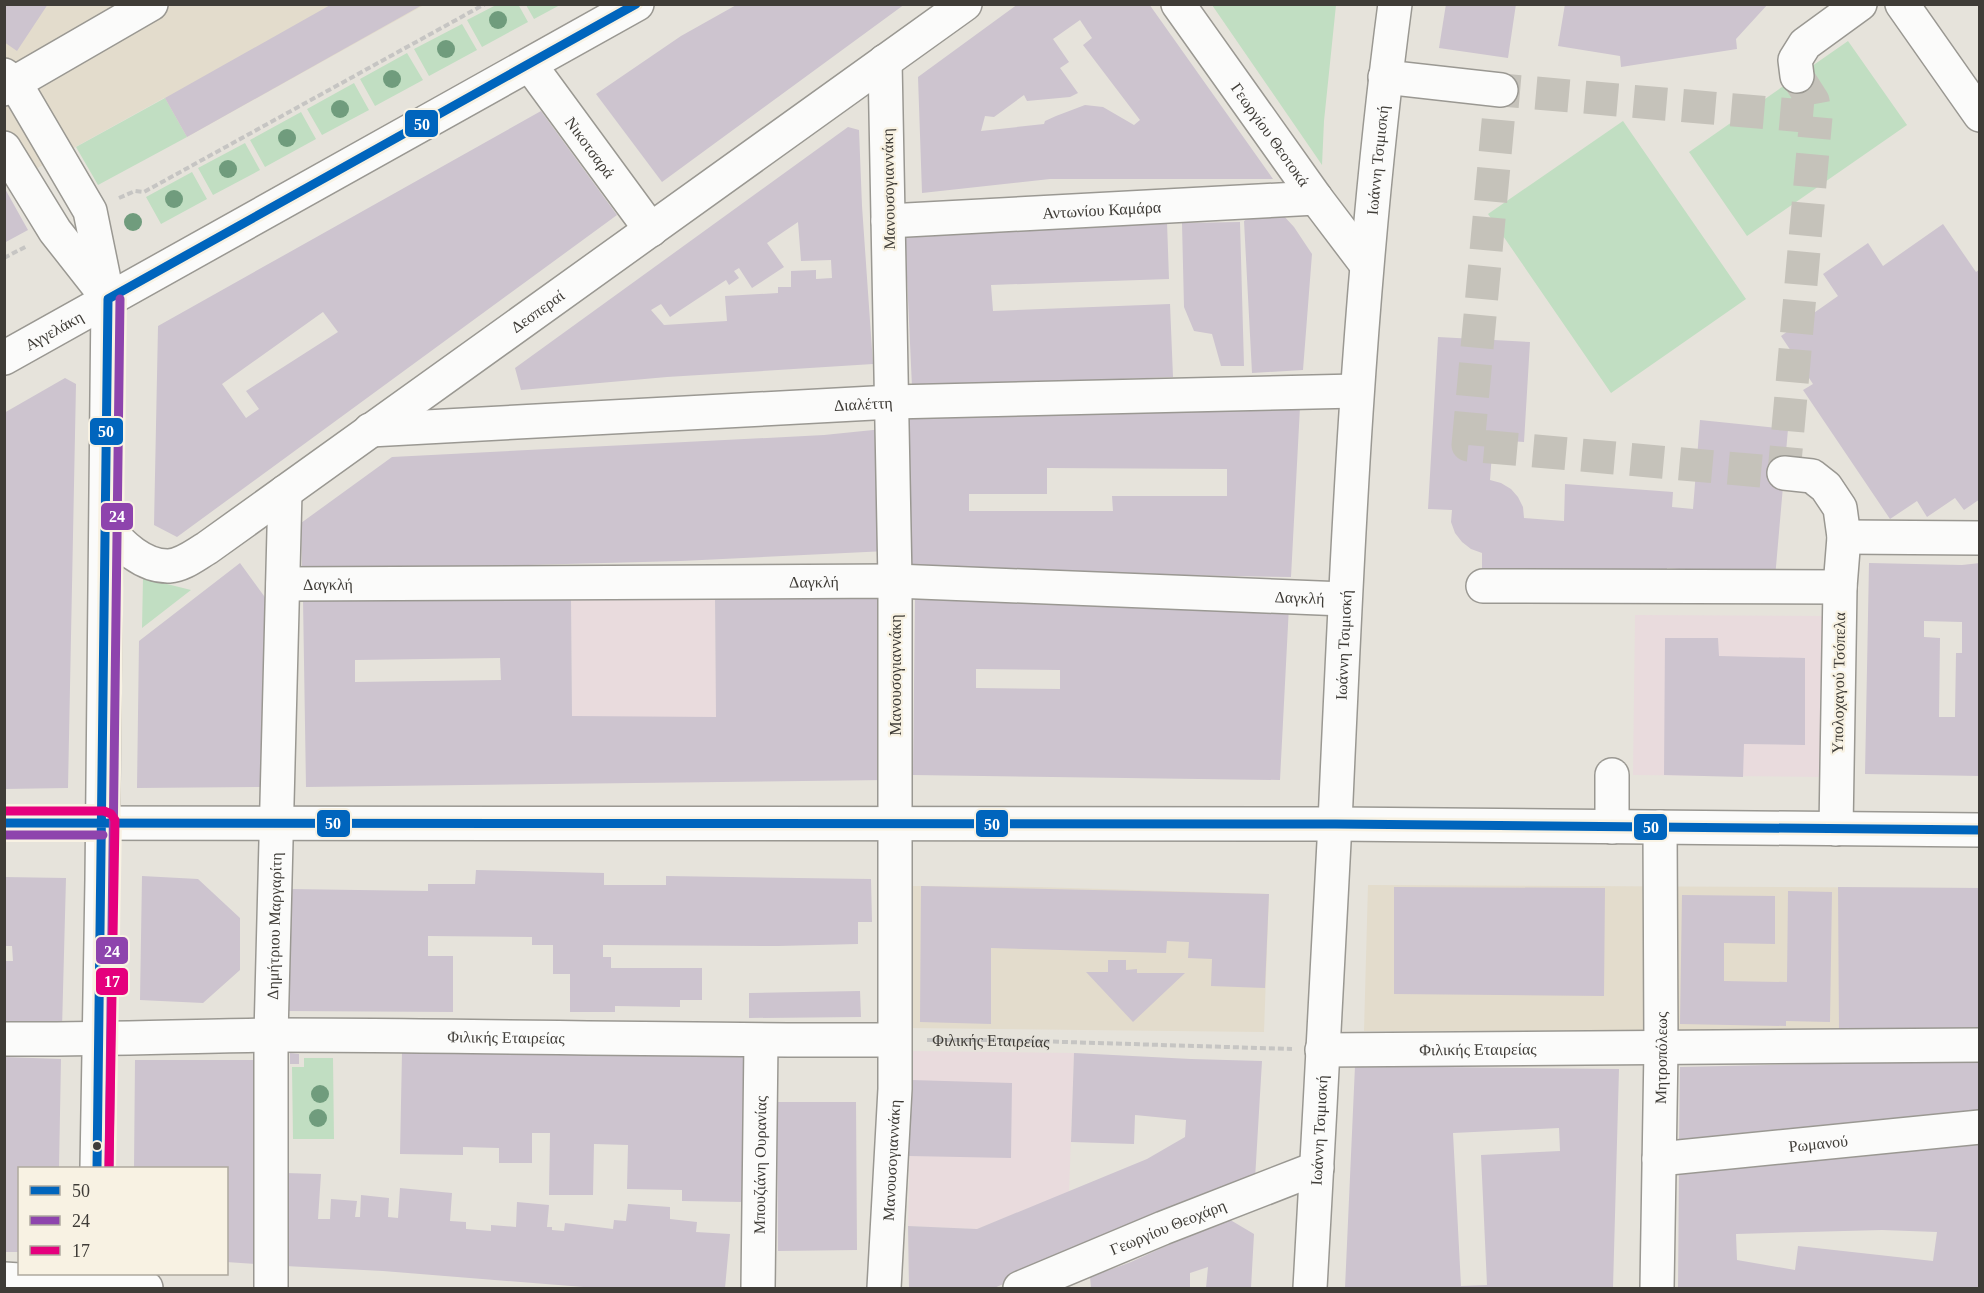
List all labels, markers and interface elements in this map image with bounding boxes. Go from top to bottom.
street label: Γεωργίου Θεοτοκά [1228,80,1313,190]
street label: Ιωάννη Τσιμισκή [1364,104,1393,216]
line badge: 50 [404,109,439,138]
street label: Νικοτσαρά [562,114,618,182]
text: 50 [414,116,430,133]
street label: Μανουσογιαννάκη [879,128,899,250]
street label: Αντωνίου Καμάρα [1042,198,1162,222]
street label: Δεσπεραί [508,286,568,336]
street label: Αγγελάκη [22,308,86,354]
street label: Διαλέττη [834,394,893,414]
line badge: 50 [89,417,124,446]
text: 50 [98,423,114,440]
line badge: 24 [100,502,134,531]
text: 24 [109,508,125,525]
street label: Δαγκλή [789,573,839,591]
street label: Δαγκλή [303,576,353,594]
street label: Δαγκλή [1274,588,1325,608]
street label: Ιωάννη Τσιμισκή [1332,589,1356,700]
street label: Υπολοχαγού Τσόπελα [1829,612,1849,754]
street label: Μανουσογιαννάκη [887,614,905,736]
line badge: 50 [316,809,351,838]
line badge: 50 [975,809,1009,838]
line badge: 50 [1633,813,1668,841]
text: 50 [325,815,341,832]
text: 50 [984,816,1000,833]
text: 50 [1643,819,1659,836]
street label: Δημήτριου Μαργαρίτη [264,852,286,1000]
line badge: 24 [95,936,129,965]
text: 24 [104,943,120,960]
line badge: 17 [95,967,129,996]
text: 17 [104,973,120,990]
street label: Μητροπόλεως [1652,1011,1671,1104]
street label: Φιλικής Εταιρείας [447,1028,565,1047]
street label: Φιλικής Εταιρείας [932,1032,1051,1051]
street label: Φιλικής Εταιρείας [1419,1040,1537,1059]
street label: Ιωάννη Τσιμισκή [1308,1075,1332,1186]
street label: Μπουζιάνη Ουρανίας [751,1095,770,1234]
street label: Μανουσογιαννάκη [880,1099,904,1221]
street label: Ρωμανού [1788,1132,1849,1155]
unlabelled marker [91,1140,103,1152]
legend [18,1167,228,1275]
text: 50 [72,1181,90,1201]
street label: Γεωργίου Θεοχάρη [1107,1196,1229,1258]
text: 24 [72,1211,90,1231]
text: 17 [72,1241,90,1261]

